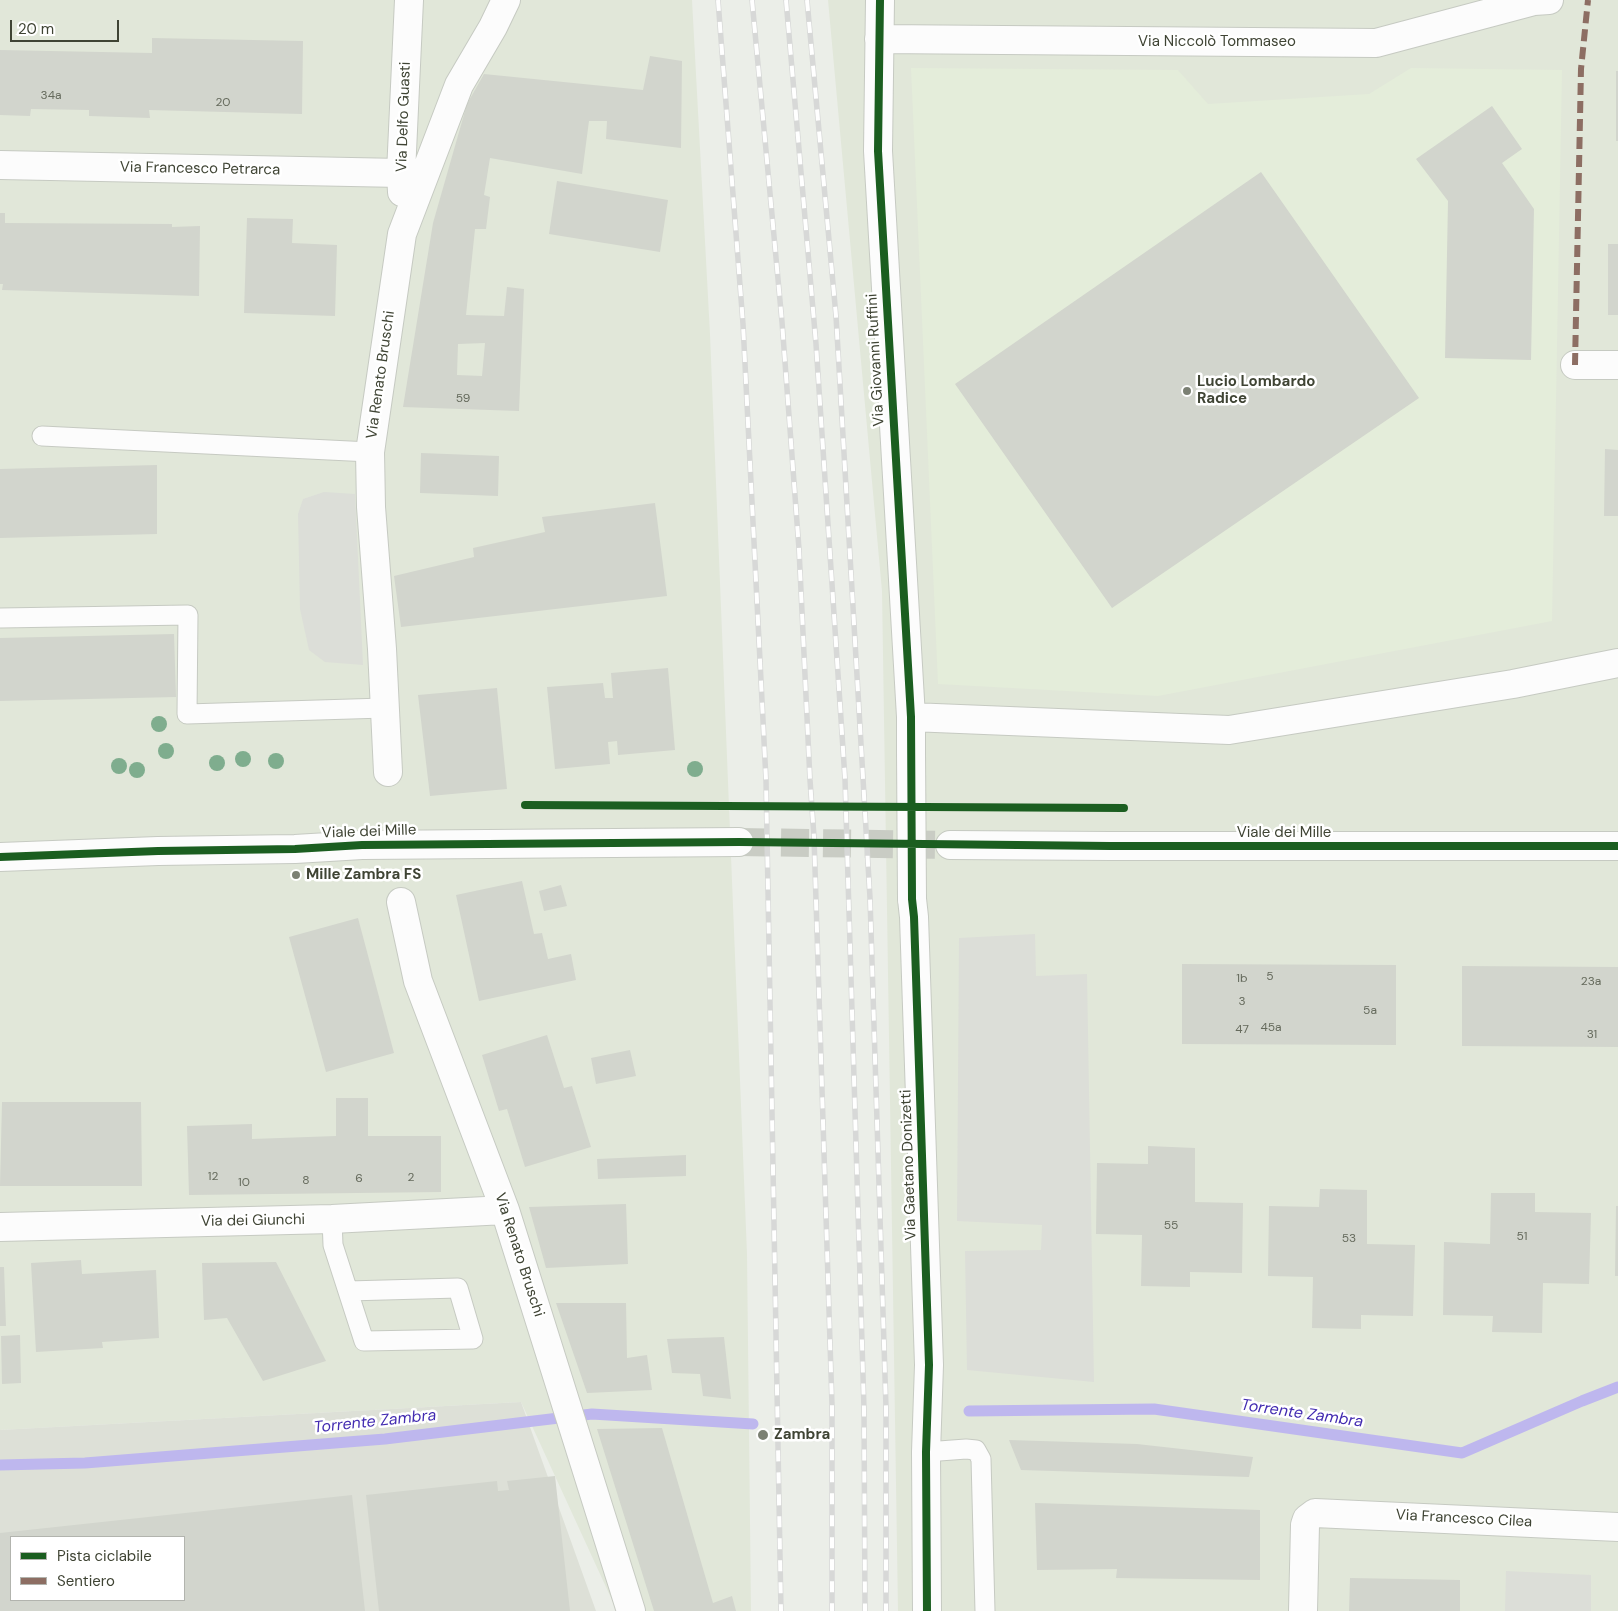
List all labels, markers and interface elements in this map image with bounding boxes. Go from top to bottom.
scale bar [12,10,121,42]
text: 20 m [18,19,54,39]
street label: Via Niccolò Tommaseo [1138,33,1296,51]
street label: Via Delfo Guasti [393,61,415,173]
house number: 34a [41,89,61,103]
house number: 20 [216,96,230,110]
street label: Via Francesco Petrarca [120,159,280,179]
street label: Via Giovanni Ruffini [864,293,888,427]
street label: Via Renato Bruschi [363,310,399,440]
place label: Lucio Lombardo Radice [1197,373,1315,408]
marker: Lucio Lombardo Radice [1181,385,1193,397]
house number: 59 [456,392,470,406]
street label: Viale dei Mille [321,821,417,843]
street label: Viale dei Mille [1237,824,1331,842]
place label: Mille Zambra FS [306,866,421,884]
marker: Mille Zambra FS [290,869,302,881]
house number: 5 [1266,970,1274,984]
house number: 1b [1236,972,1248,986]
house number: 23a [1581,975,1601,989]
house number: 3 [1238,995,1246,1009]
house number: 5a [1363,1004,1377,1018]
house number: 45a [1260,1021,1282,1035]
house number: 47 [1235,1023,1249,1037]
house number: 31 [1587,1028,1597,1042]
street label: Via Gaetano Donizetti [897,1089,921,1241]
house number: 12 [208,1170,218,1184]
house number: 2 [408,1171,414,1185]
house number: 6 [355,1172,363,1186]
house number: 8 [302,1174,310,1188]
house number: 10 [238,1176,250,1190]
street label: Via Renato Bruschi [490,1191,548,1319]
street label: Via dei Giunchi [201,1211,305,1231]
house number: 55 [1164,1219,1178,1233]
house number: 51 [1516,1230,1528,1244]
house number: 53 [1342,1232,1356,1246]
water label: Torrente Zambra [1240,1396,1364,1432]
water label: Torrente Zambra [313,1406,437,1438]
place label: Zambra [774,1426,830,1444]
marker: Zambra [756,1428,770,1442]
street label: Via Francesco Cilea [1395,1506,1533,1532]
legend [10,1536,185,1601]
text: Pista ciclabile [57,1546,152,1566]
text: Sentiero [57,1571,115,1591]

